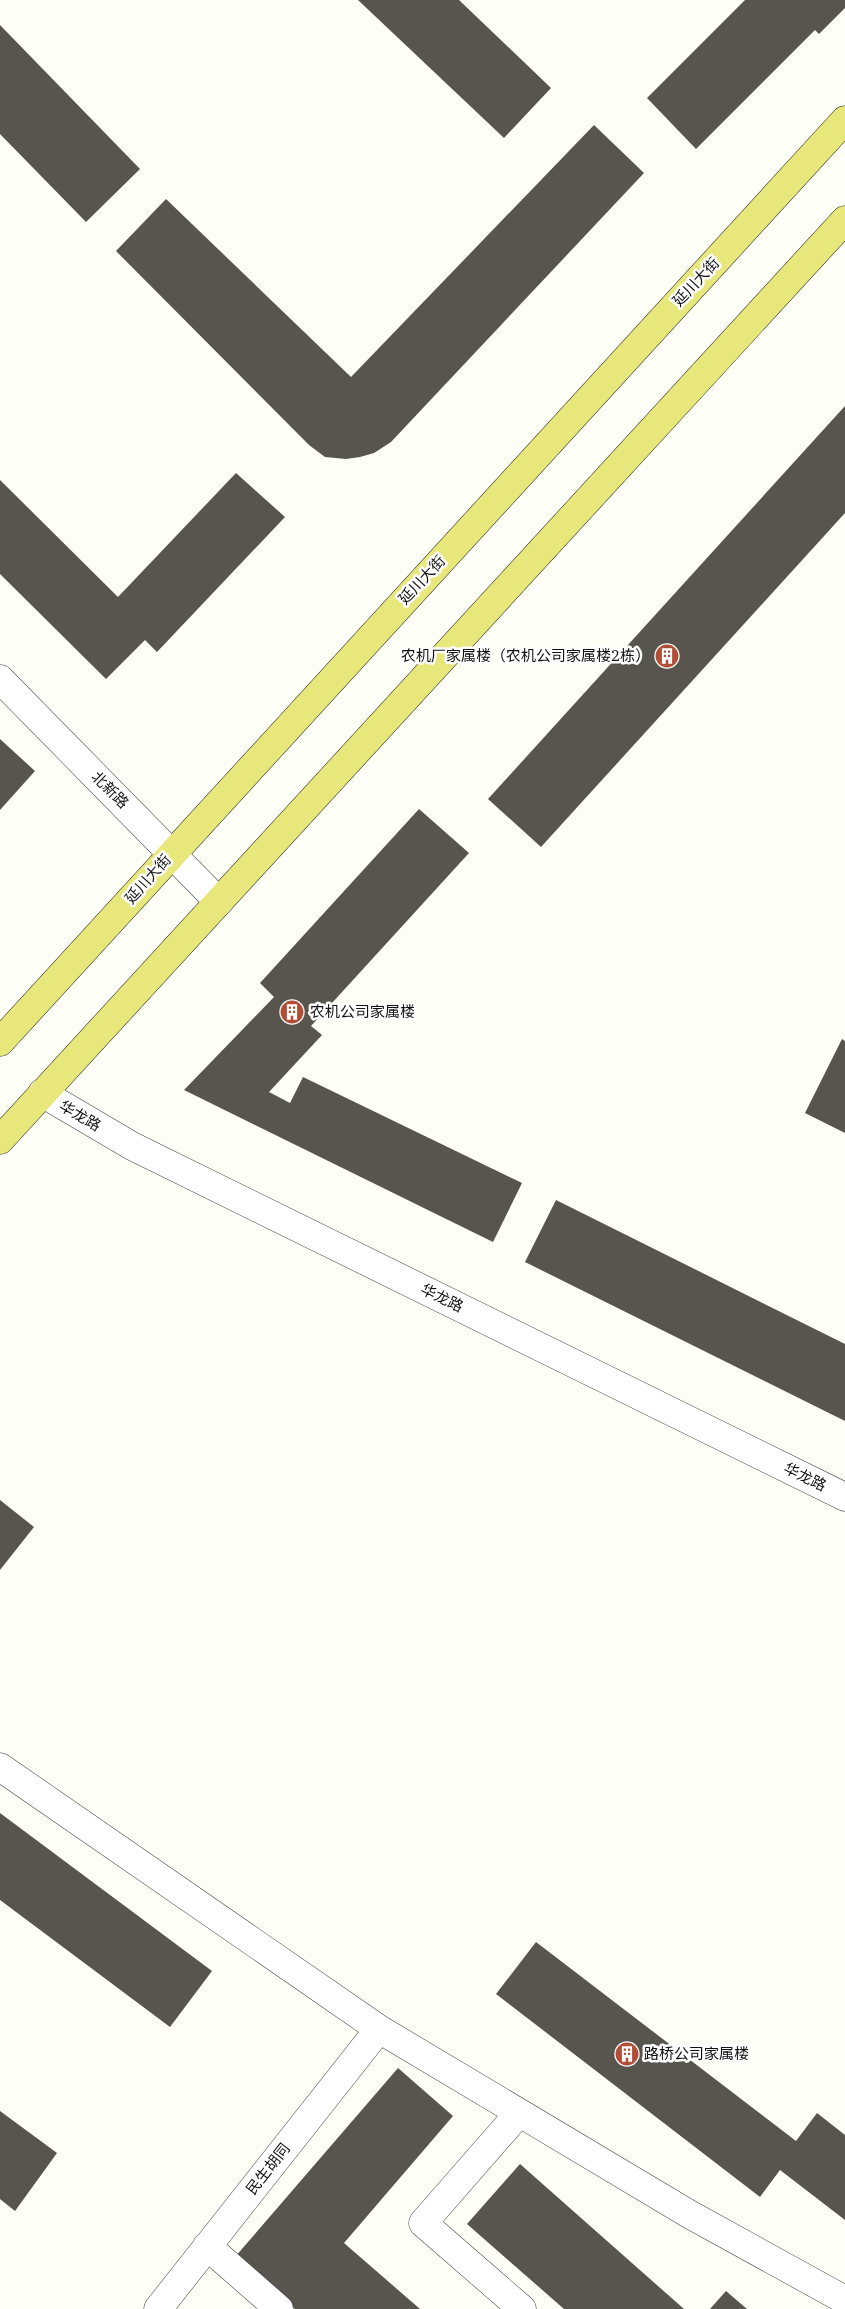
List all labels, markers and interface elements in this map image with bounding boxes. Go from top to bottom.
street label: 延川大街 [668,253,723,310]
street label: 延川大街 [394,551,449,608]
building icon: 农机厂家属楼（农机公司家属楼2栋） [654,643,680,669]
place label: 农机厂家属楼（农机公司家属楼2栋） [401,646,650,665]
street label: 北新路 [88,767,133,812]
street label: 延川大街 [120,850,175,907]
building icon: 农机公司家属楼 [279,999,305,1025]
place label: 农机公司家属楼 [310,1002,415,1021]
street label: 华龙路 [56,1096,104,1135]
street label: 华龙路 [418,1279,467,1316]
street label: 华龙路 [781,1458,830,1495]
building icon: 路桥公司家属楼 [614,2041,640,2067]
place label: 路桥公司家属楼 [644,2044,749,2063]
street label: 民生胡同 [242,2139,294,2198]

